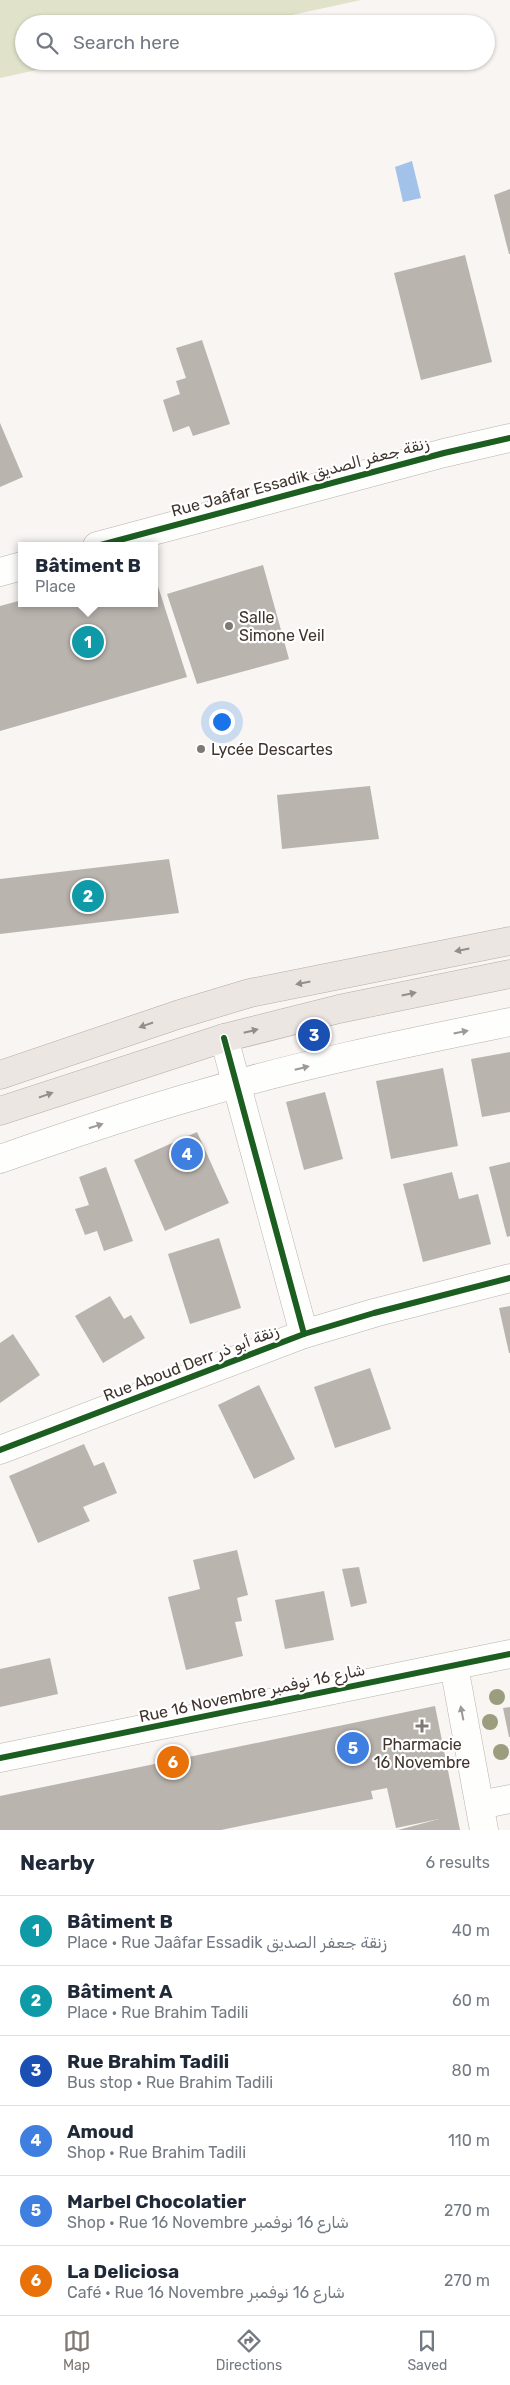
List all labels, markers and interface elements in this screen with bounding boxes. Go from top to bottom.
search box [15,15,495,70]
icon: search [33,29,61,57]
text: Search here [73,31,180,54]
street label: Rue Jaâfar Essadik زنقة جعفر الصديق [169,433,431,522]
popup [18,542,158,607]
text: Bâtiment B [35,554,141,577]
text: Place [35,577,76,596]
place label: Salle Simone Veil [239,608,325,645]
marker: Salle Simone Veil [223,620,235,632]
pin: 1 [72,623,104,661]
your location [209,709,235,735]
place label: Lycée Descartes [211,740,333,759]
marker: Lycée Descartes [195,743,207,755]
pin: 2 [72,877,104,915]
one-way arrow [454,947,470,955]
one-way arrow [295,979,311,987]
one-way arrow [402,990,417,998]
pin: 3 [298,1016,330,1054]
one-way arrow [139,1022,154,1029]
one-way arrow [244,1027,259,1035]
one-way arrow [453,1028,469,1036]
one-way arrow [295,1064,310,1072]
one-way arrow [39,1091,54,1099]
one-way arrow [88,1122,103,1129]
pin: 4 [171,1135,203,1173]
street label: Rue Aboud Derr زنقة أبو ذر [101,1321,282,1406]
street label: Rue 16 Novembre شارع 16 نوفمبر [137,1660,367,1728]
one-way arrow [458,1705,466,1721]
marker: Pharmacie 16 Novembre [416,1720,428,1732]
pin: 5 [337,1729,369,1767]
place label: Pharmacie 16 Novembre [374,1735,470,1772]
pin: 6 [157,1743,189,1781]
text: Nearby [20,1850,95,1875]
text: 6 results [425,1853,490,1872]
text: Bâtiment B [67,1910,173,1933]
text: 1 [32,1921,40,1940]
text: 40 m [452,1921,490,1940]
text: Place · Rue Jaâfar Essadik زنقة جعفر الصديق [67,1933,387,1952]
text: Bâtiment A [67,1980,173,2003]
text: 2 [31,1991,41,2010]
text: 60 m [452,1991,490,2010]
text: Place · Rue Brahim Tadili [67,2003,249,2022]
text: Rue Brahim Tadili [67,2050,229,2073]
text: 3 [31,2061,41,2080]
text: 80 m [452,2061,490,2080]
text: Bus stop · Rue Brahim Tadili [67,2073,273,2092]
text: Amoud [67,2120,134,2143]
text: 4 [31,2131,41,2150]
text: 110 m [448,2131,490,2150]
text: Shop · Rue Brahim Tadili [67,2143,246,2162]
text: Marbel Chocolatier [67,2190,246,2213]
text: 5 [31,2201,41,2220]
text: 270 m [444,2201,490,2220]
text: Shop · Rue 16 Novembre شارع 16 نوفمبر [67,2213,349,2232]
text: La Deliciosa [67,2260,179,2283]
text: 6 [31,2271,41,2290]
text: 270 m [444,2271,490,2290]
text: Café · Rue 16 Novembre شارع 16 نوفمبر [67,2283,345,2302]
tab: Map [63,2327,91,2374]
tab: Directions [216,2327,282,2374]
tab: Saved [407,2327,447,2374]

